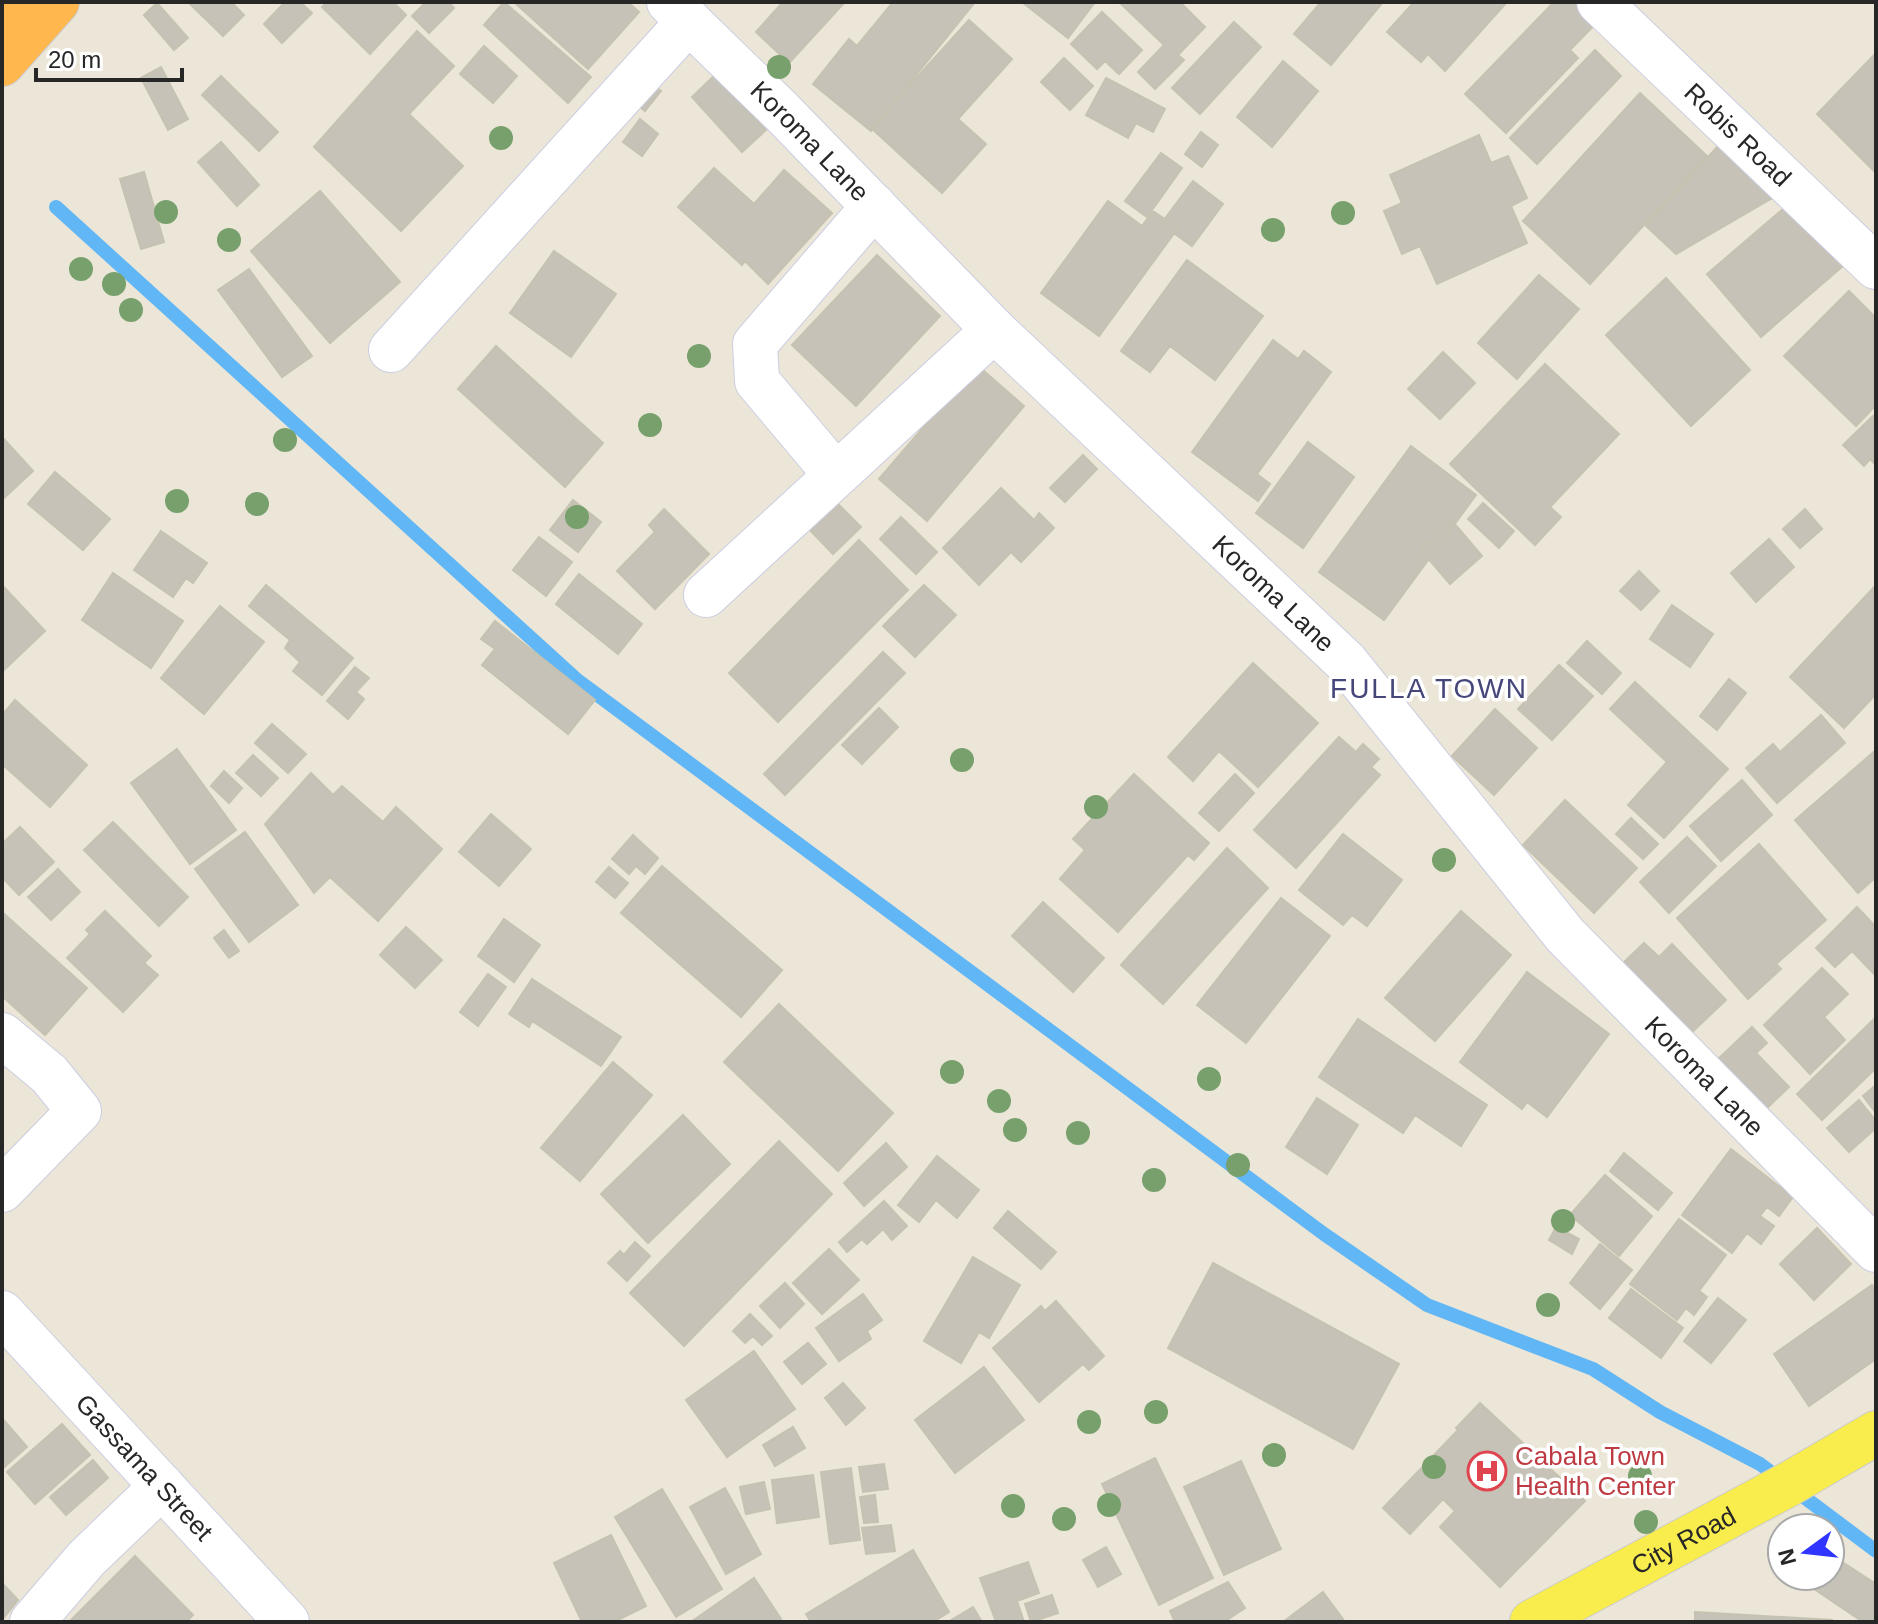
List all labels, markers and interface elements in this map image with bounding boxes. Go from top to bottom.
scale bar [36,32,182,82]
text: 20 m [48,46,101,73]
street label: Koroma Lane [744,75,875,207]
street label: Robis Road [1678,77,1797,193]
street label: Koroma Lane [1206,529,1341,658]
district label: FULLA TOWN [1330,673,1528,704]
street label: Koroma Lane [1639,1010,1770,1142]
street label: Gassama Street [70,1388,220,1547]
place label: Cabala Town Health Center [1515,1441,1676,1501]
hospital icon: Cabala Town Health Center [1466,1450,1508,1492]
street label: City Road [1626,1500,1741,1581]
north arrow [1766,1512,1846,1592]
text: N [1773,1546,1801,1568]

